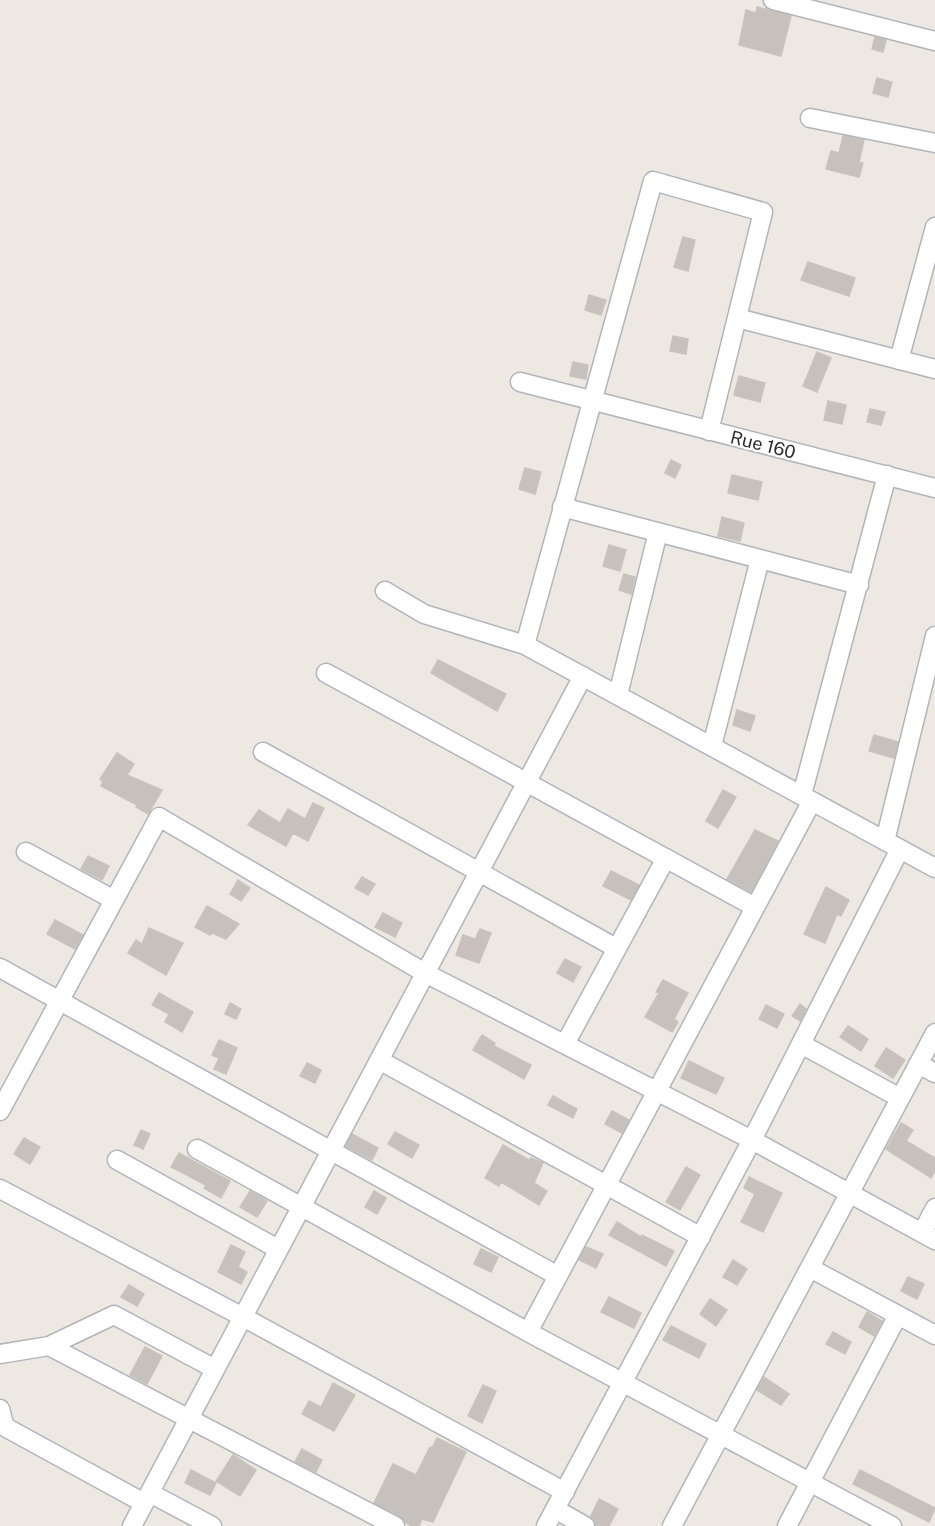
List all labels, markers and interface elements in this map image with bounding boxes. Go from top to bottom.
street label: Rue 160 [728,426,798,463]

